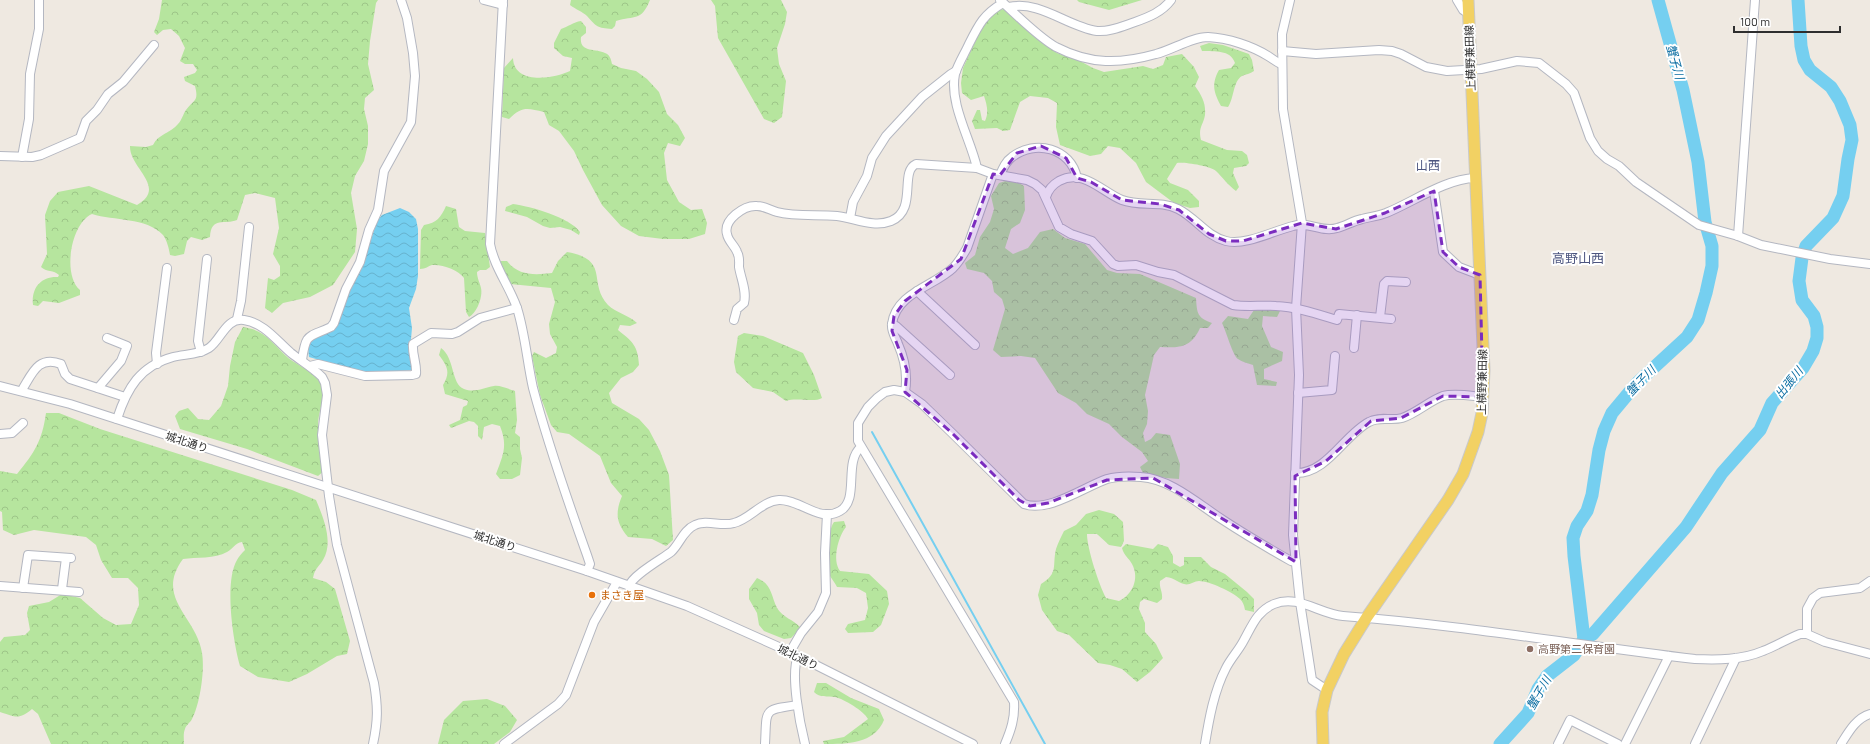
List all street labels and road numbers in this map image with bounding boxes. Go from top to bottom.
street label: 上横野兼田線 [1462,25,1477,91]
street label: 上横野兼田線 [1474,349,1489,415]
street label: 城北通り [164,429,210,455]
street label: 城北通り [472,528,518,554]
street label: 城北通り [776,641,821,672]

